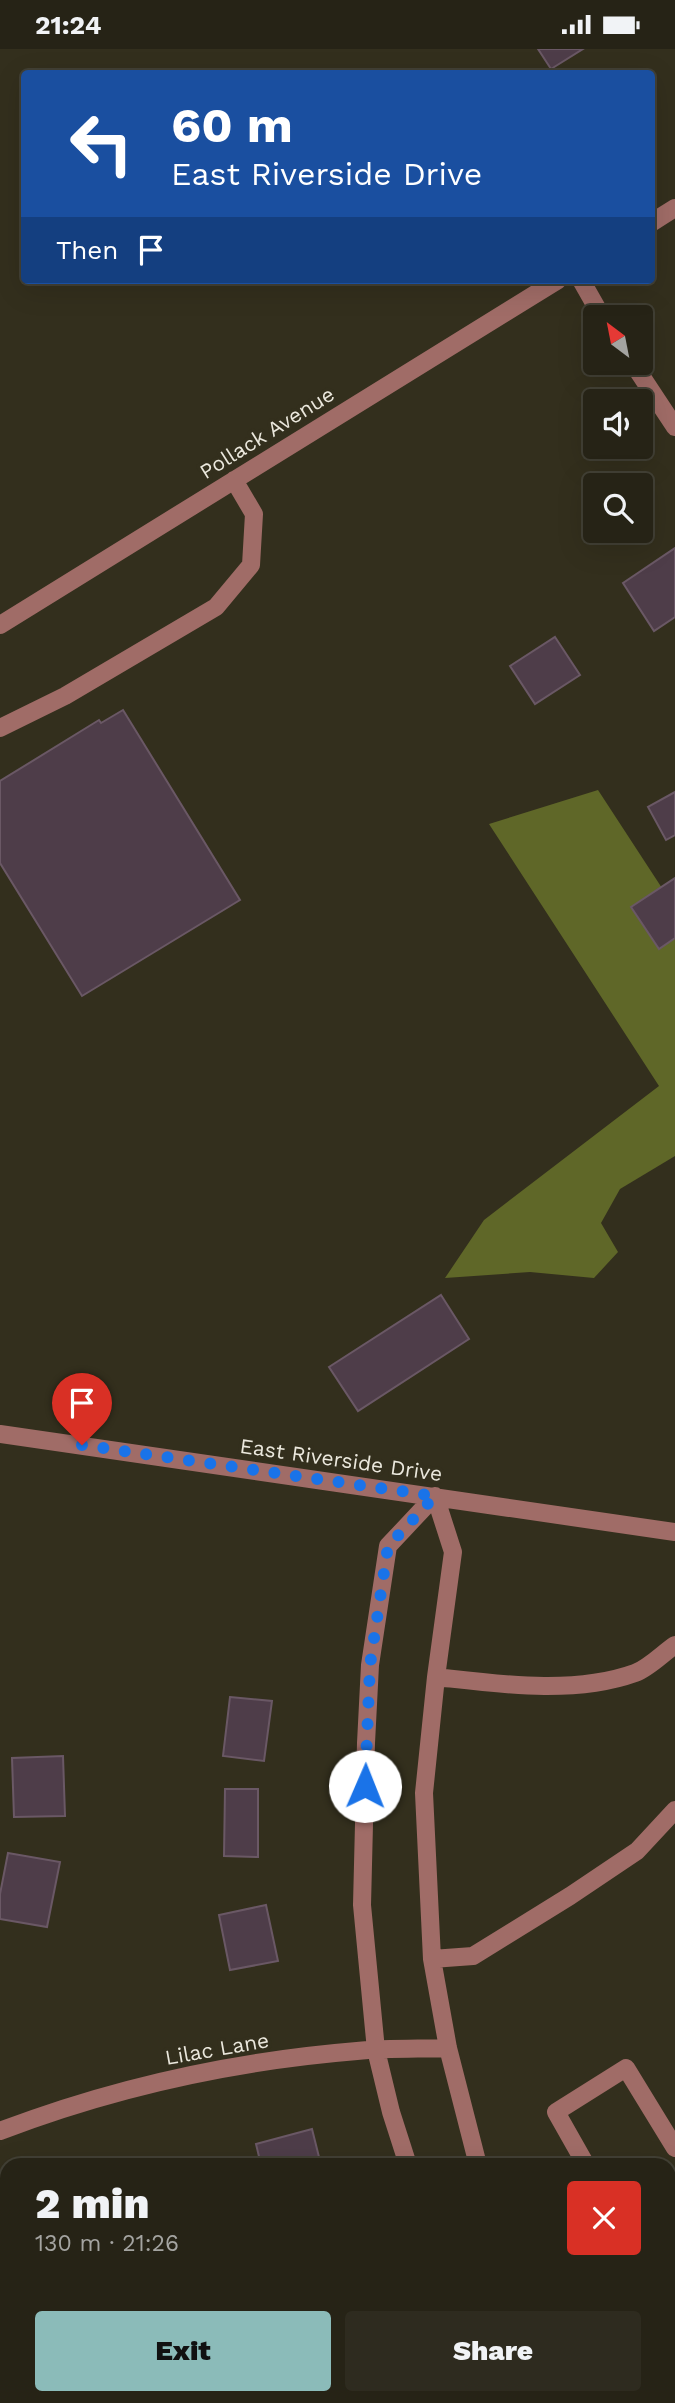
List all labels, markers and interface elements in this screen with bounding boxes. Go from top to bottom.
text: 21:24 [35,10,102,40]
text: 60 m [171,96,293,154]
icon: left [56,98,147,189]
text: East Riverside Drive [171,155,482,193]
icon: arrive [132,231,170,269]
text: Then [56,235,118,265]
north arrow [583,305,653,375]
map controls [583,305,653,543]
street label: Pollack Avenue [195,381,339,484]
button: sound [583,389,653,459]
button: search [583,473,653,543]
pin [52,1373,112,1445]
icon: arrive [63,1384,101,1422]
street label: East Riverside Drive [238,1433,444,1486]
position arrow [328,1749,402,1823]
street label: Lilac Lane [163,2027,271,2070]
text: 2 min [35,2179,149,2228]
button: close [567,2181,641,2255]
text: 130 m · 21:26 [35,2230,179,2257]
button: Exit [35,2311,331,2391]
button: Share [345,2311,641,2391]

